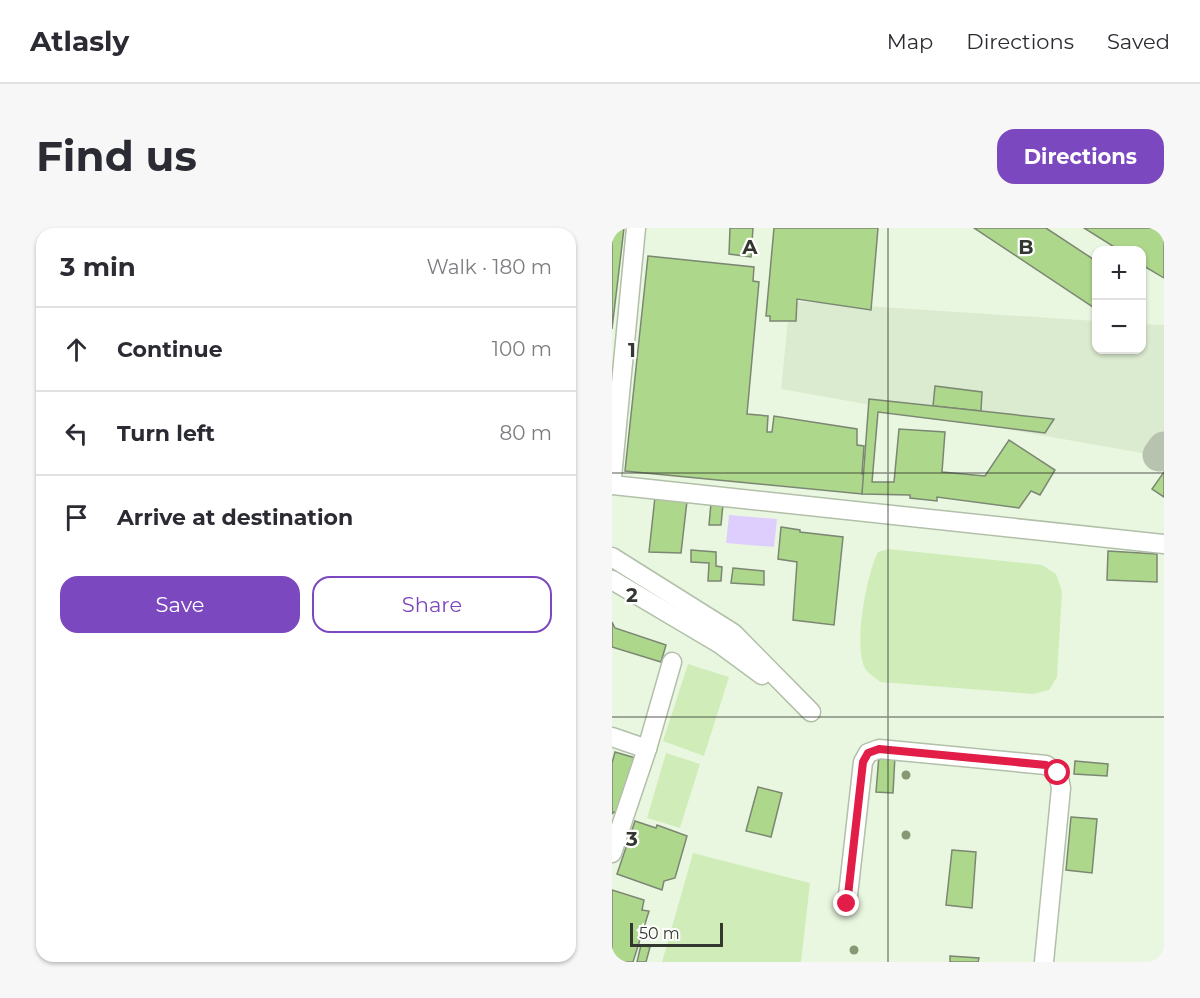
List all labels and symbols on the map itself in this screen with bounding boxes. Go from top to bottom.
text: A [741,235,758,259]
text: B [1018,235,1034,259]
text: 1 [628,338,636,362]
text: 2 [626,583,638,607]
route start [1044,759,1070,785]
text: 3 [625,827,638,851]
route end [833,890,859,916]
scale bar [630,920,723,948]

